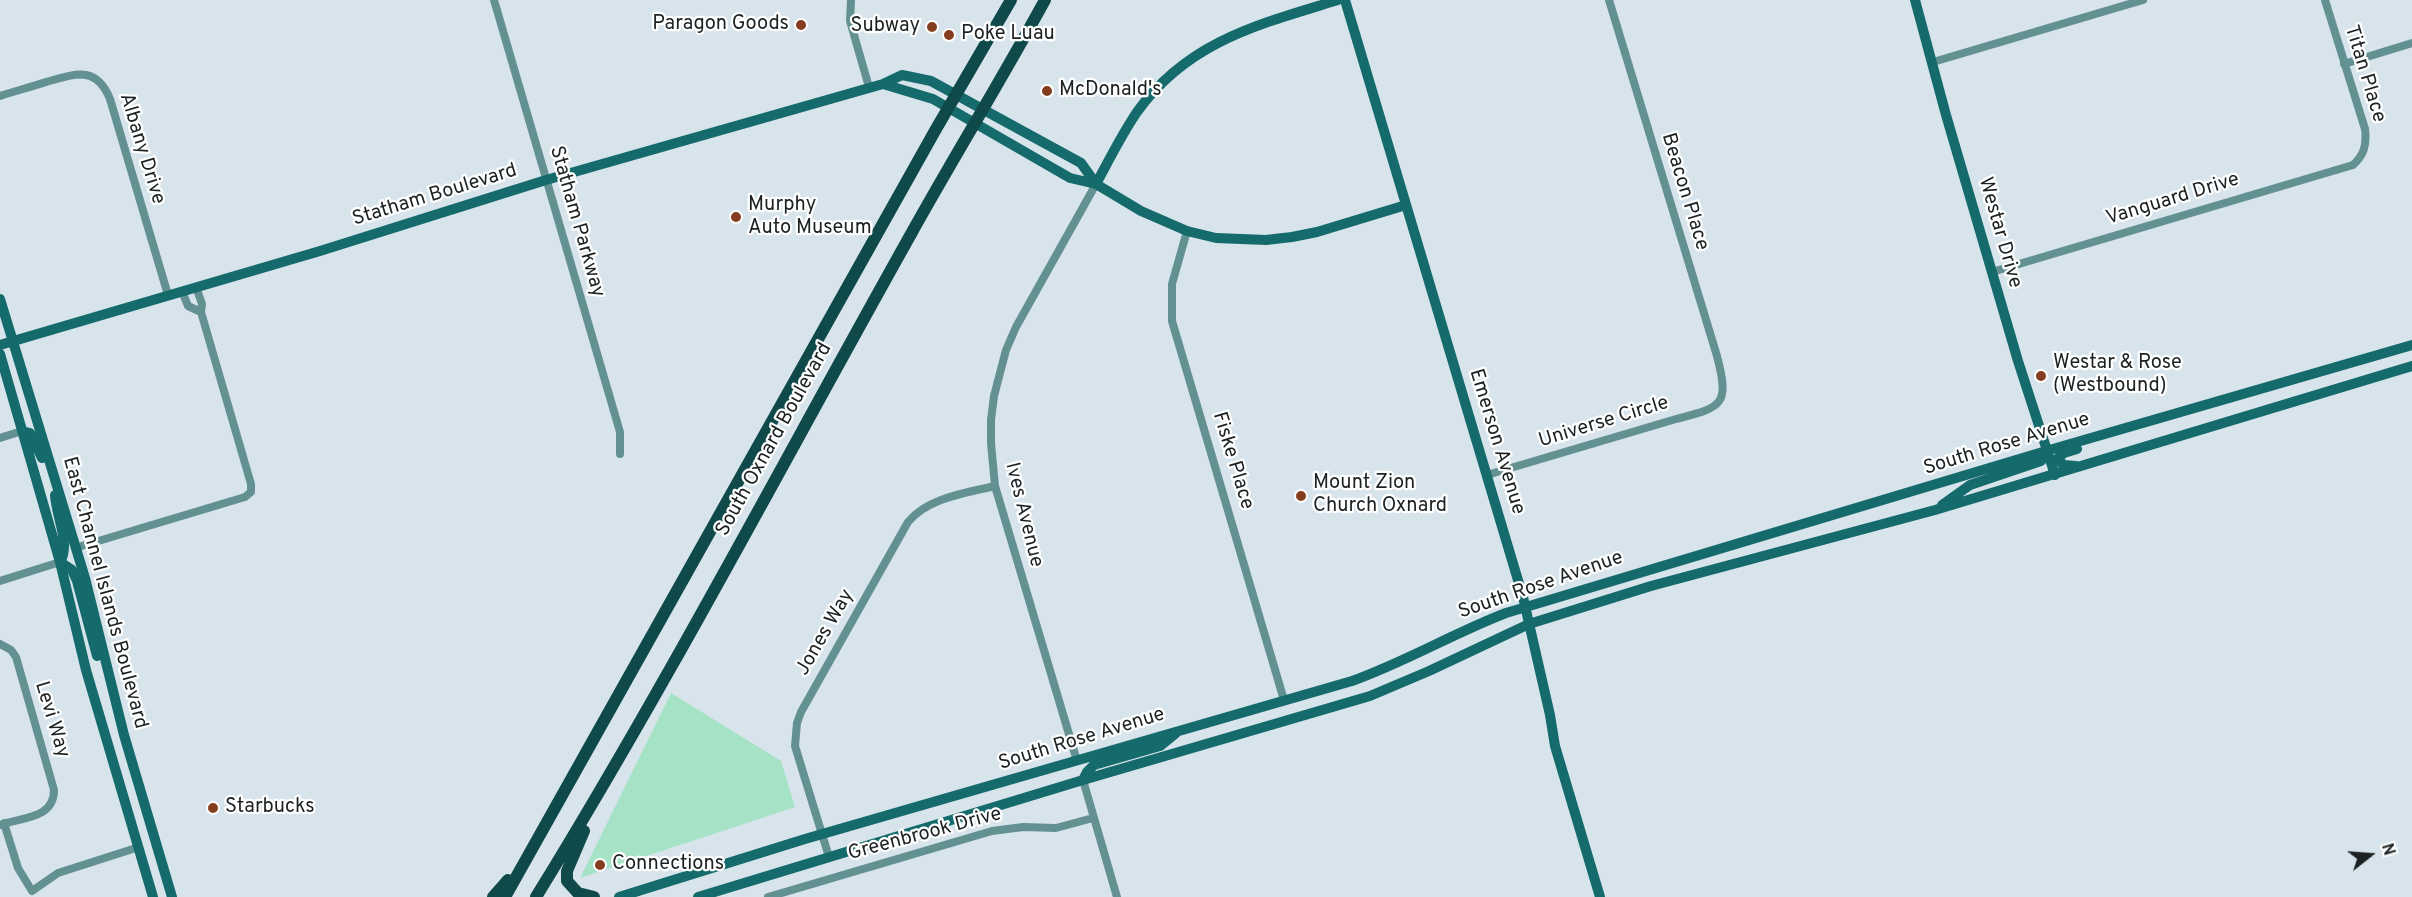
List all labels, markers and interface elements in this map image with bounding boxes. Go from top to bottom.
place label: Paragon Goods [652,13,789,37]
place label: Subway [851,15,920,39]
marker: Paragon Goods [794,18,808,32]
marker: Subway [925,20,939,34]
street label: Titan Place [2338,22,2390,126]
place label: Poke Luau [961,23,1055,47]
marker: Poke Luau [942,28,956,42]
place label: McDonald's [1059,79,1162,103]
marker: McDonald's [1040,84,1054,98]
street label: Albany Drive [113,91,169,207]
street label: Beacon Place [1655,130,1713,254]
street label: Statham Parkway [543,144,609,300]
street label: Statham Boulevard [350,160,520,232]
street label: Vanguard Drive [2103,168,2243,232]
street label: Westar Drive [1972,175,2026,291]
place label: Murphy Auto Museum [748,194,872,241]
marker: Murphy Auto Museum [729,210,743,224]
street label: South Oxnard Boulevard [712,339,838,541]
place label: Westar & Rose (Westbound) [2053,352,2182,399]
street label: Emerson Avenue [1462,366,1530,518]
marker: Westar & Rose (Westbound) [2034,369,2048,383]
street label: Universe Circle [1536,392,1672,454]
street label: South Rose Avenue [1921,408,2093,482]
street label: Fiske Place [1206,409,1258,513]
street label: East Channel Islands Boulevard [56,454,152,732]
street label: Ives Avenue [998,460,1048,570]
place label: Mount Zion Church Oxnard [1313,472,1447,519]
marker: Mount Zion Church Oxnard [1294,489,1308,503]
street label: South Rose Avenue [1456,547,1626,625]
street label: Jones Way [792,586,860,680]
street label: Levi Way [28,679,74,761]
street label: South Rose Avenue [996,703,1168,777]
place label: Starbucks [225,796,315,820]
marker: Starbucks [206,801,220,815]
street label: Greenbrook Drive [846,803,1004,867]
north arrow [2340,825,2400,885]
text: N [2376,841,2398,858]
place label: Connections [612,853,724,877]
marker: Connections [593,858,607,872]

